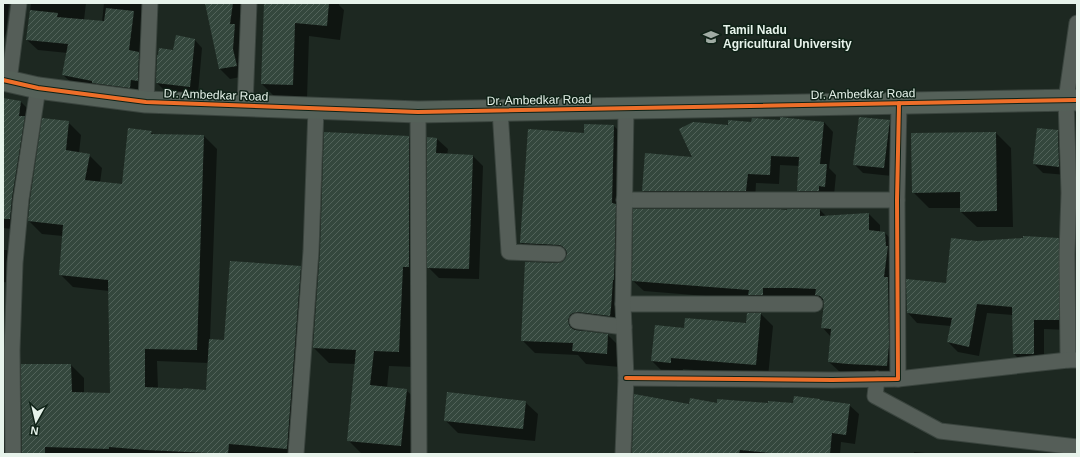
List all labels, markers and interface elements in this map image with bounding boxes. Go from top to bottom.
place label: Tamil Nadu Agricultural University [723,23,852,51]
school or university icon: Tamil Nadu Agricultural University [702,28,720,46]
street label: Dr. Ambedkar Road [163,86,269,104]
street label: Dr. Ambedkar Road [811,86,915,102]
street label: Dr. Ambedkar Road [487,92,591,108]
north arrow [16,401,56,441]
text: N [30,424,39,437]

